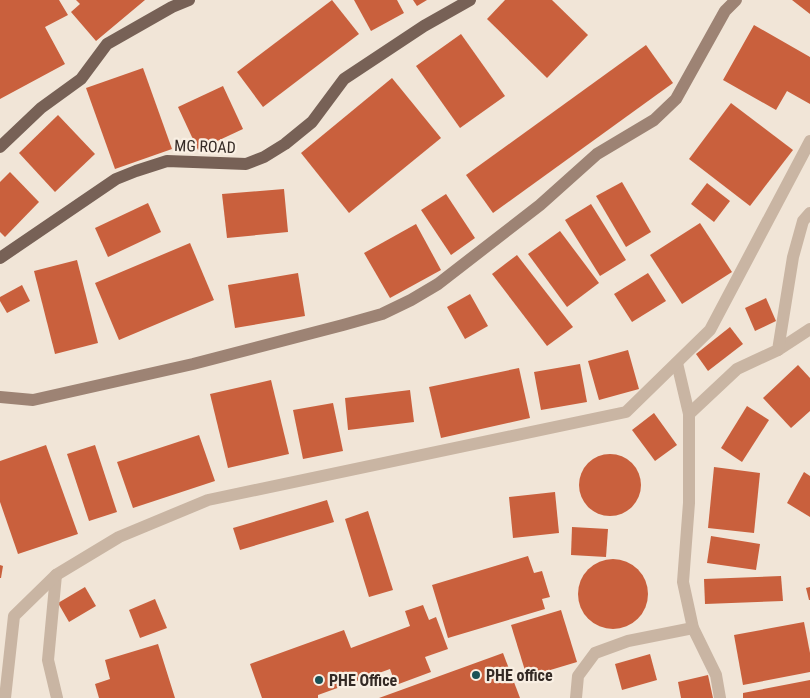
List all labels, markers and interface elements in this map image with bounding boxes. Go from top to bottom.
street label: MG ROAD [174,136,236,157]
place label: PHE office [486,666,553,685]
marker: PHE office [470,669,482,681]
place label: PHE Office [329,671,398,690]
marker: PHE Office [313,674,325,686]

